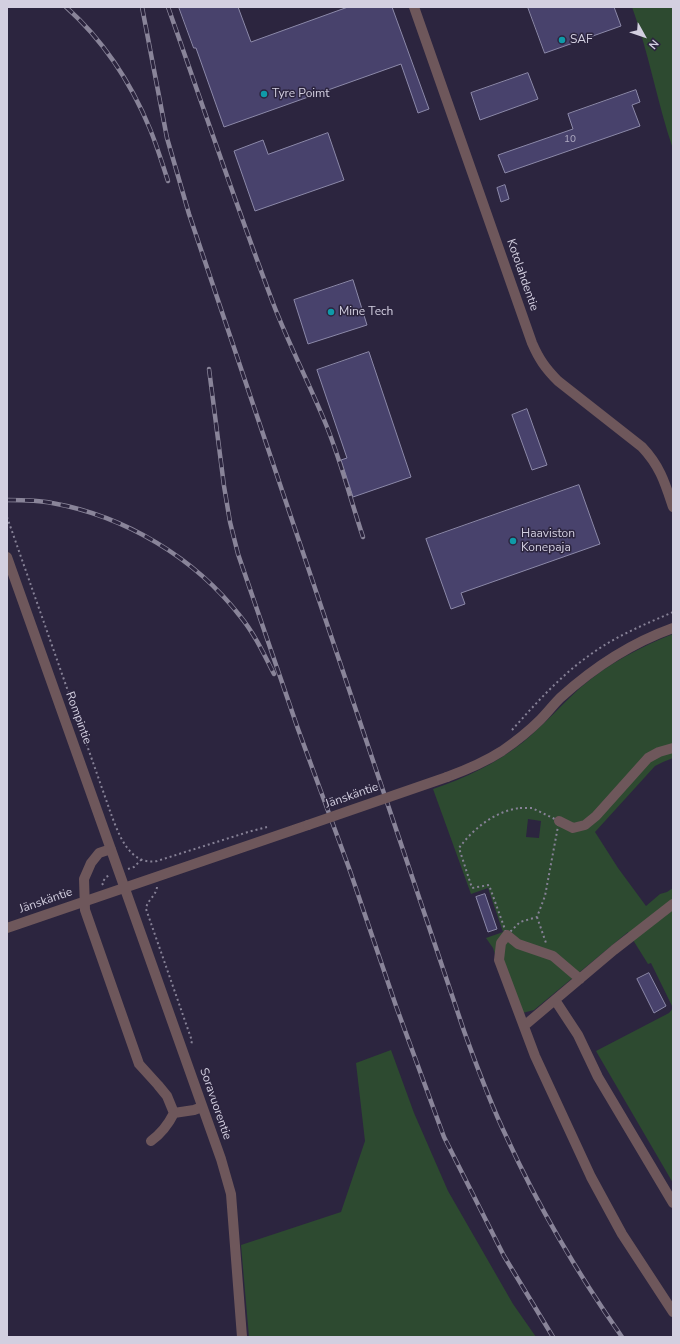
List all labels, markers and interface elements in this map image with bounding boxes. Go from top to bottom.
north arrow [624,16,664,56]
place label: SAF [570,33,593,47]
marker: SAF [557,35,567,45]
text: N [645,36,662,52]
place label: Tyre Poimt [272,87,330,101]
marker: Tyre Poimt [259,89,269,99]
house number: 10 [564,134,576,146]
street label: Kotolahdentie [503,237,541,313]
place label: Mine Tech [339,305,393,319]
marker: Mine Tech [326,307,336,317]
place label: Haaviston Konepaja [521,527,575,555]
marker: Haaviston Konepaja [508,536,518,546]
street label: Rompintie [62,690,94,746]
street label: Jänskäntie [324,780,380,812]
street label: Jänskäntie [18,885,74,917]
street label: Soravuorentie [196,1066,234,1142]

